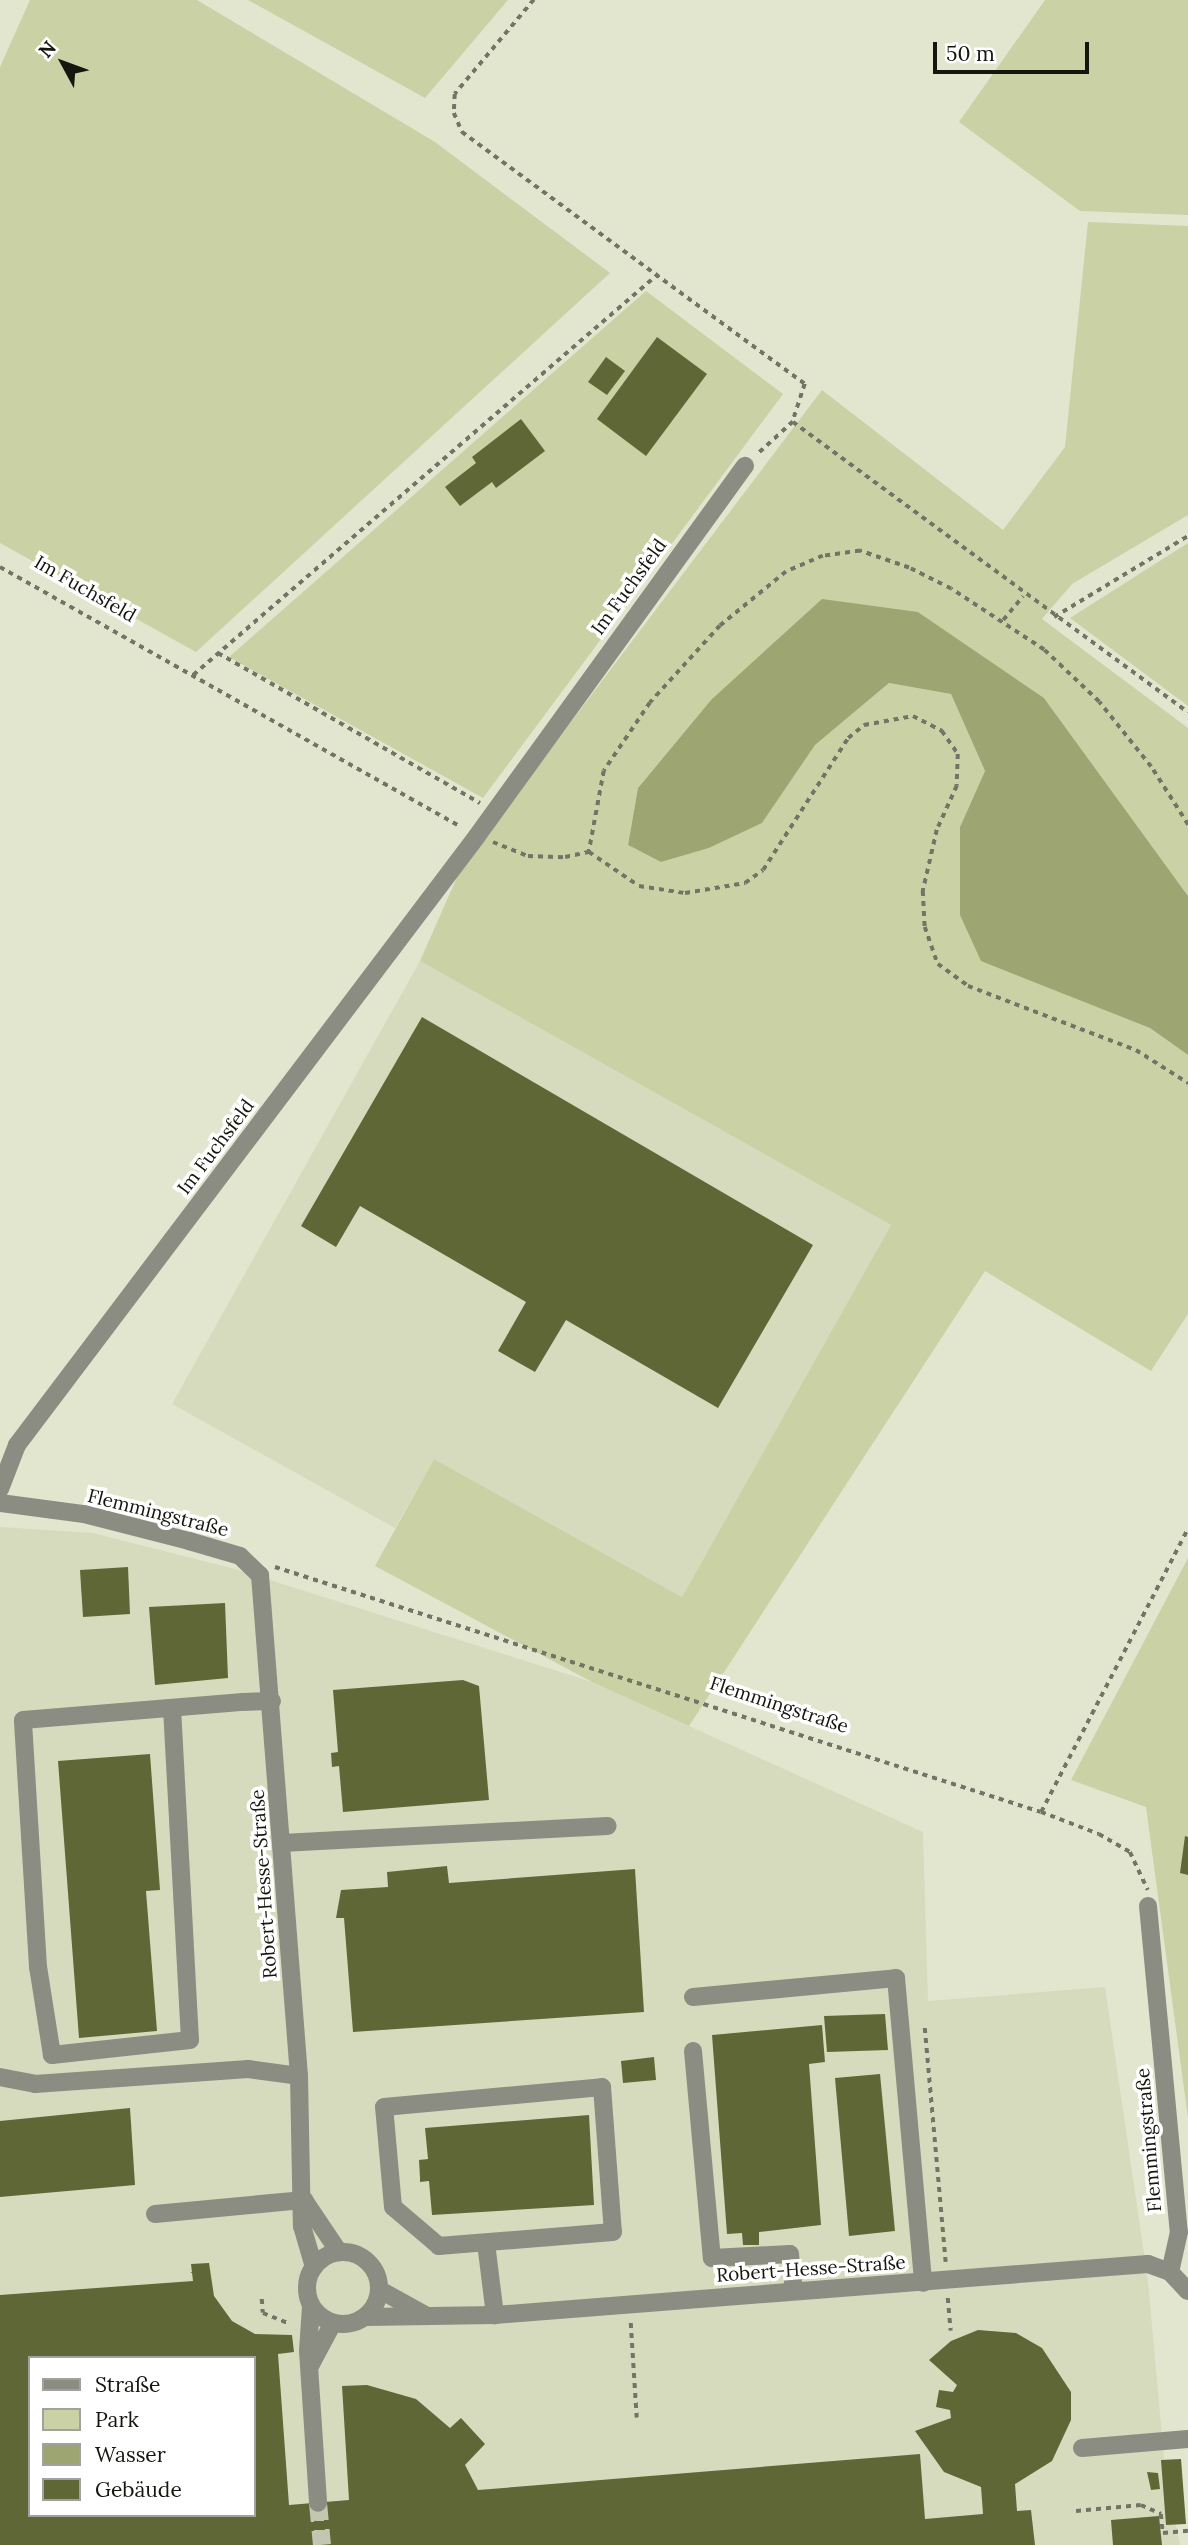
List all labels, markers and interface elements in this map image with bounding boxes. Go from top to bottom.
north arrow [28,28,98,98]
scale bar [936,28,1092,72]
text: N [33,36,61,63]
text: 50 m [946,40,995,67]
street label: Im Fuchsfeld [587,535,671,639]
street label: Im Fuchsfeld [30,551,140,627]
street label: Im Fuchsfeld [173,1095,259,1199]
street label: Flemmingstraße [85,1484,231,1542]
street label: Flemmingstraße [707,1672,851,1738]
street label: Robert-Hesse-Straße [246,1789,282,1979]
street label: Flemmingstraße [1131,2067,1167,2213]
street label: Robert-Hesse-Straße [716,2251,906,2287]
legend [28,2356,256,2517]
text: Straße [95,2371,160,2398]
text: Park [95,2406,139,2433]
text: Wasser [95,2441,166,2468]
text: Gebäude [95,2476,182,2503]

